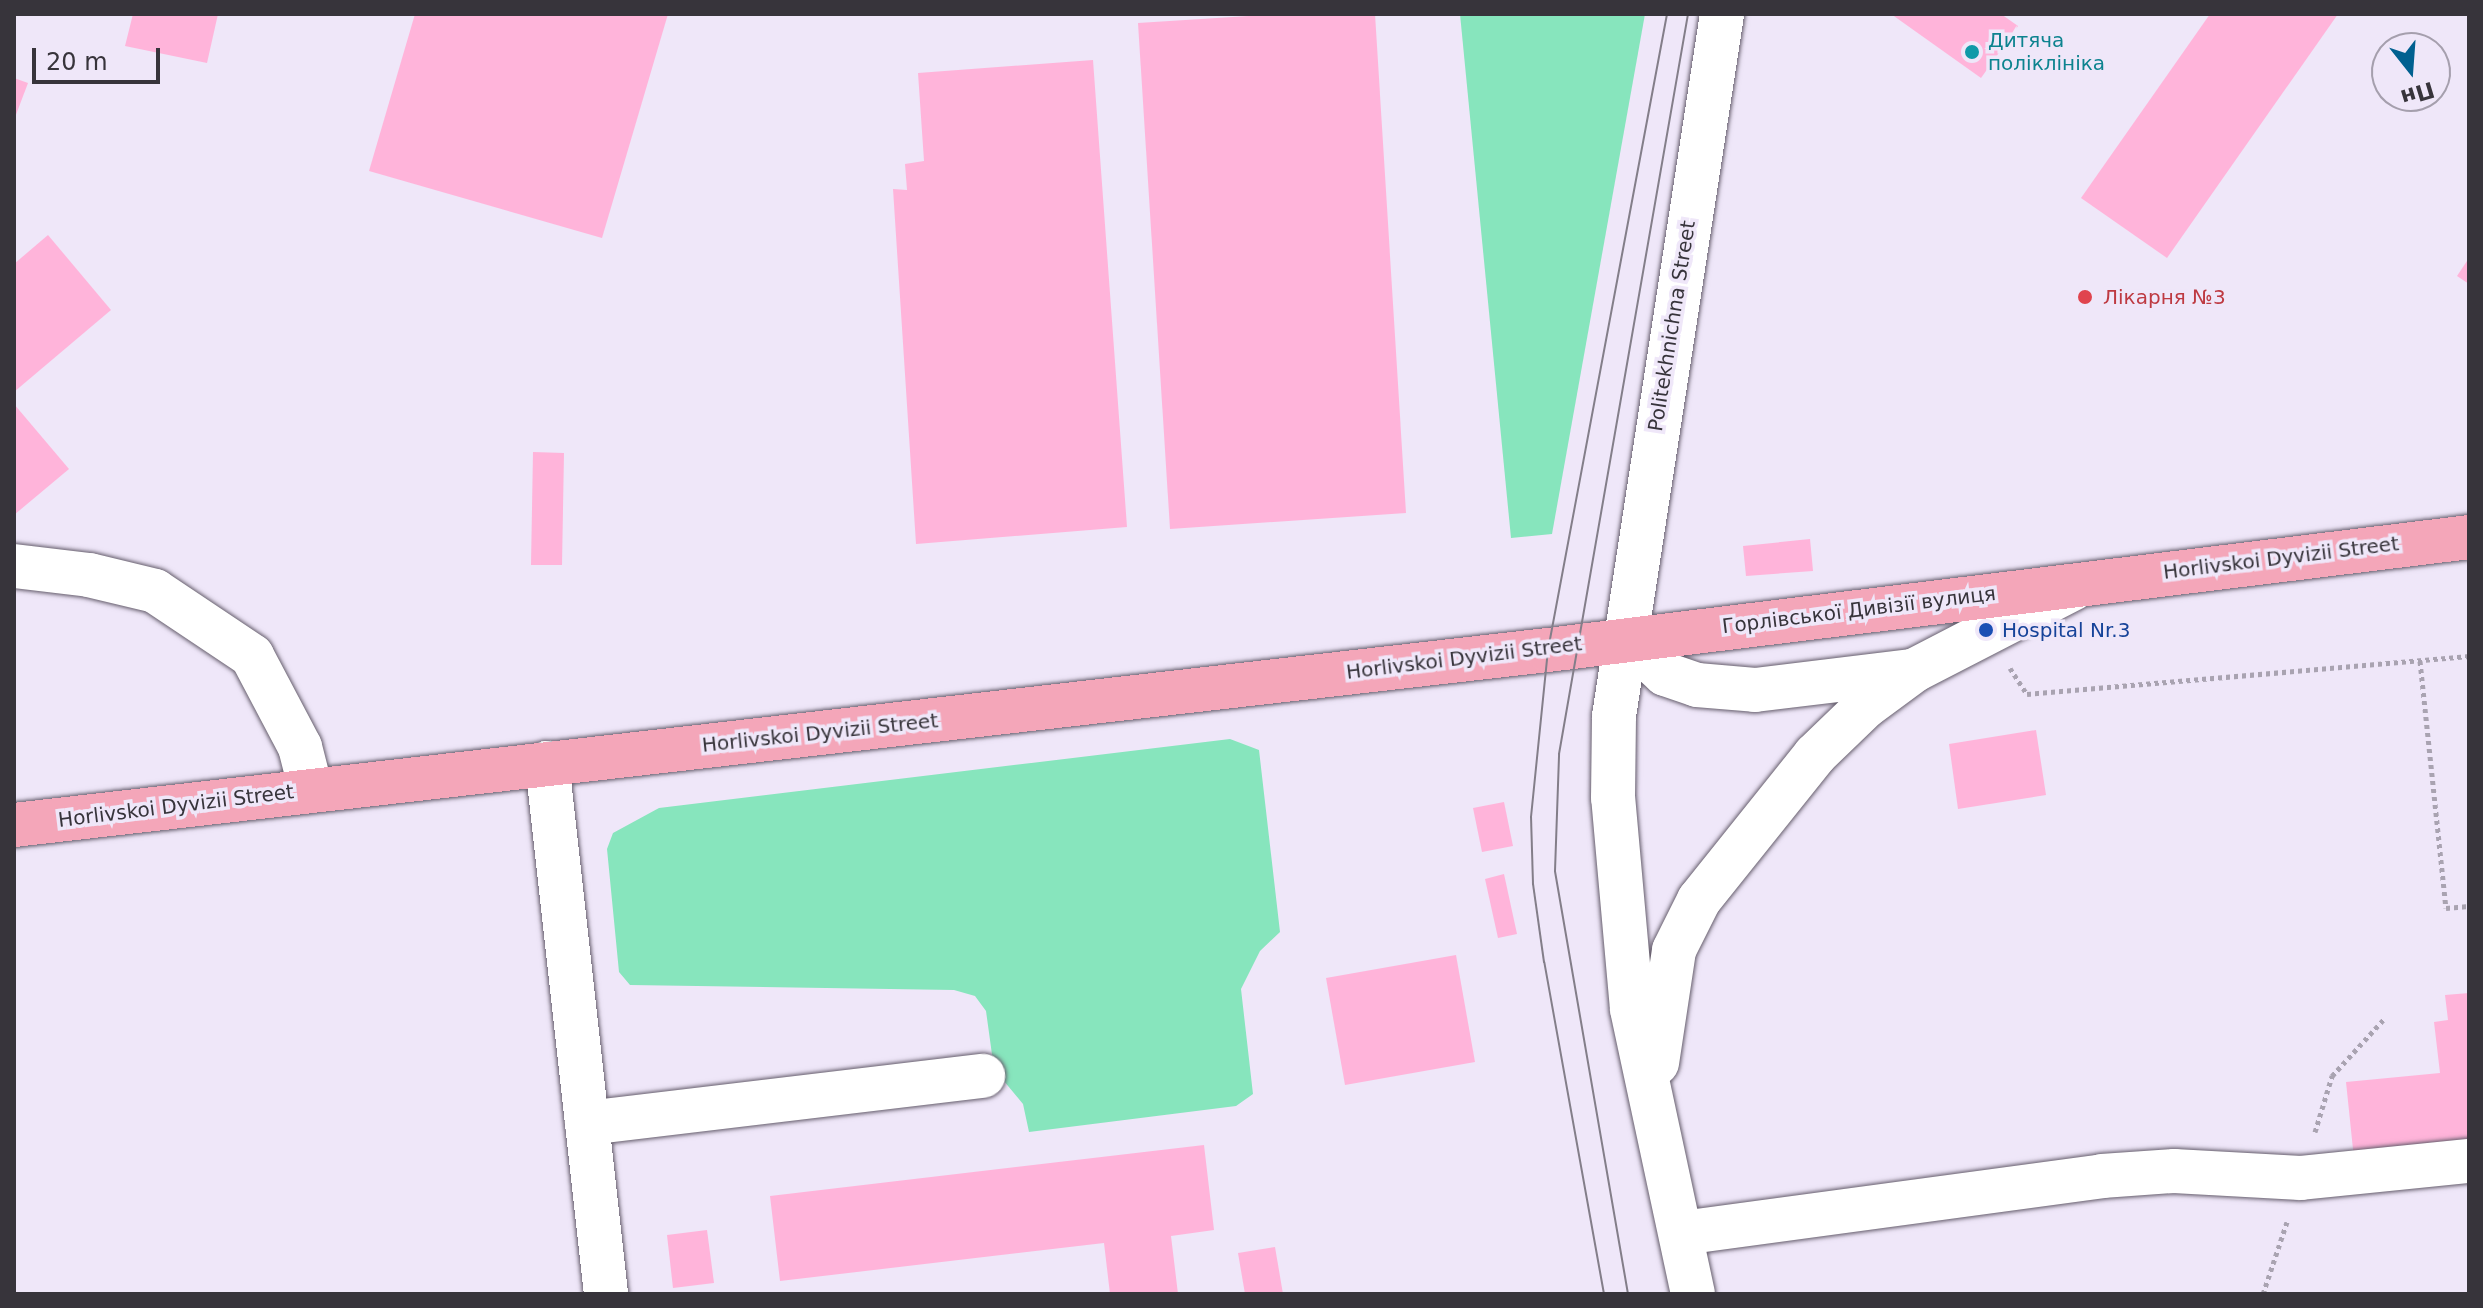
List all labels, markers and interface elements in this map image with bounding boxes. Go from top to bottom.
place label: Дитяча поліклініка [1988,28,2105,75]
scale bar [36,32,164,82]
north arrow [2371,32,2451,112]
marker: Дитяча поліклініка [1963,43,1981,61]
text: 20 m [46,48,108,76]
text: Пн [2398,77,2437,110]
street label: Politekhnichna Street [1643,219,1701,433]
place label: Лікарня №3 [2103,285,2226,309]
marker: Лікарня №3 [2074,286,2096,308]
street label: Horlivskoi Dyvizii Street [2162,532,2400,584]
street label: Горлівської Дивізії вулиця [1721,581,1997,639]
place label: Hospital Nr.3 [2002,618,2130,642]
marker: Hospital Nr.3 [1977,621,1995,639]
street label: Horlivskoi Dyvizii Street [1345,632,1583,684]
street label: Horlivskoi Dyvizii Street [701,709,939,757]
street label: Horlivskoi Dyvizii Street [57,780,295,832]

